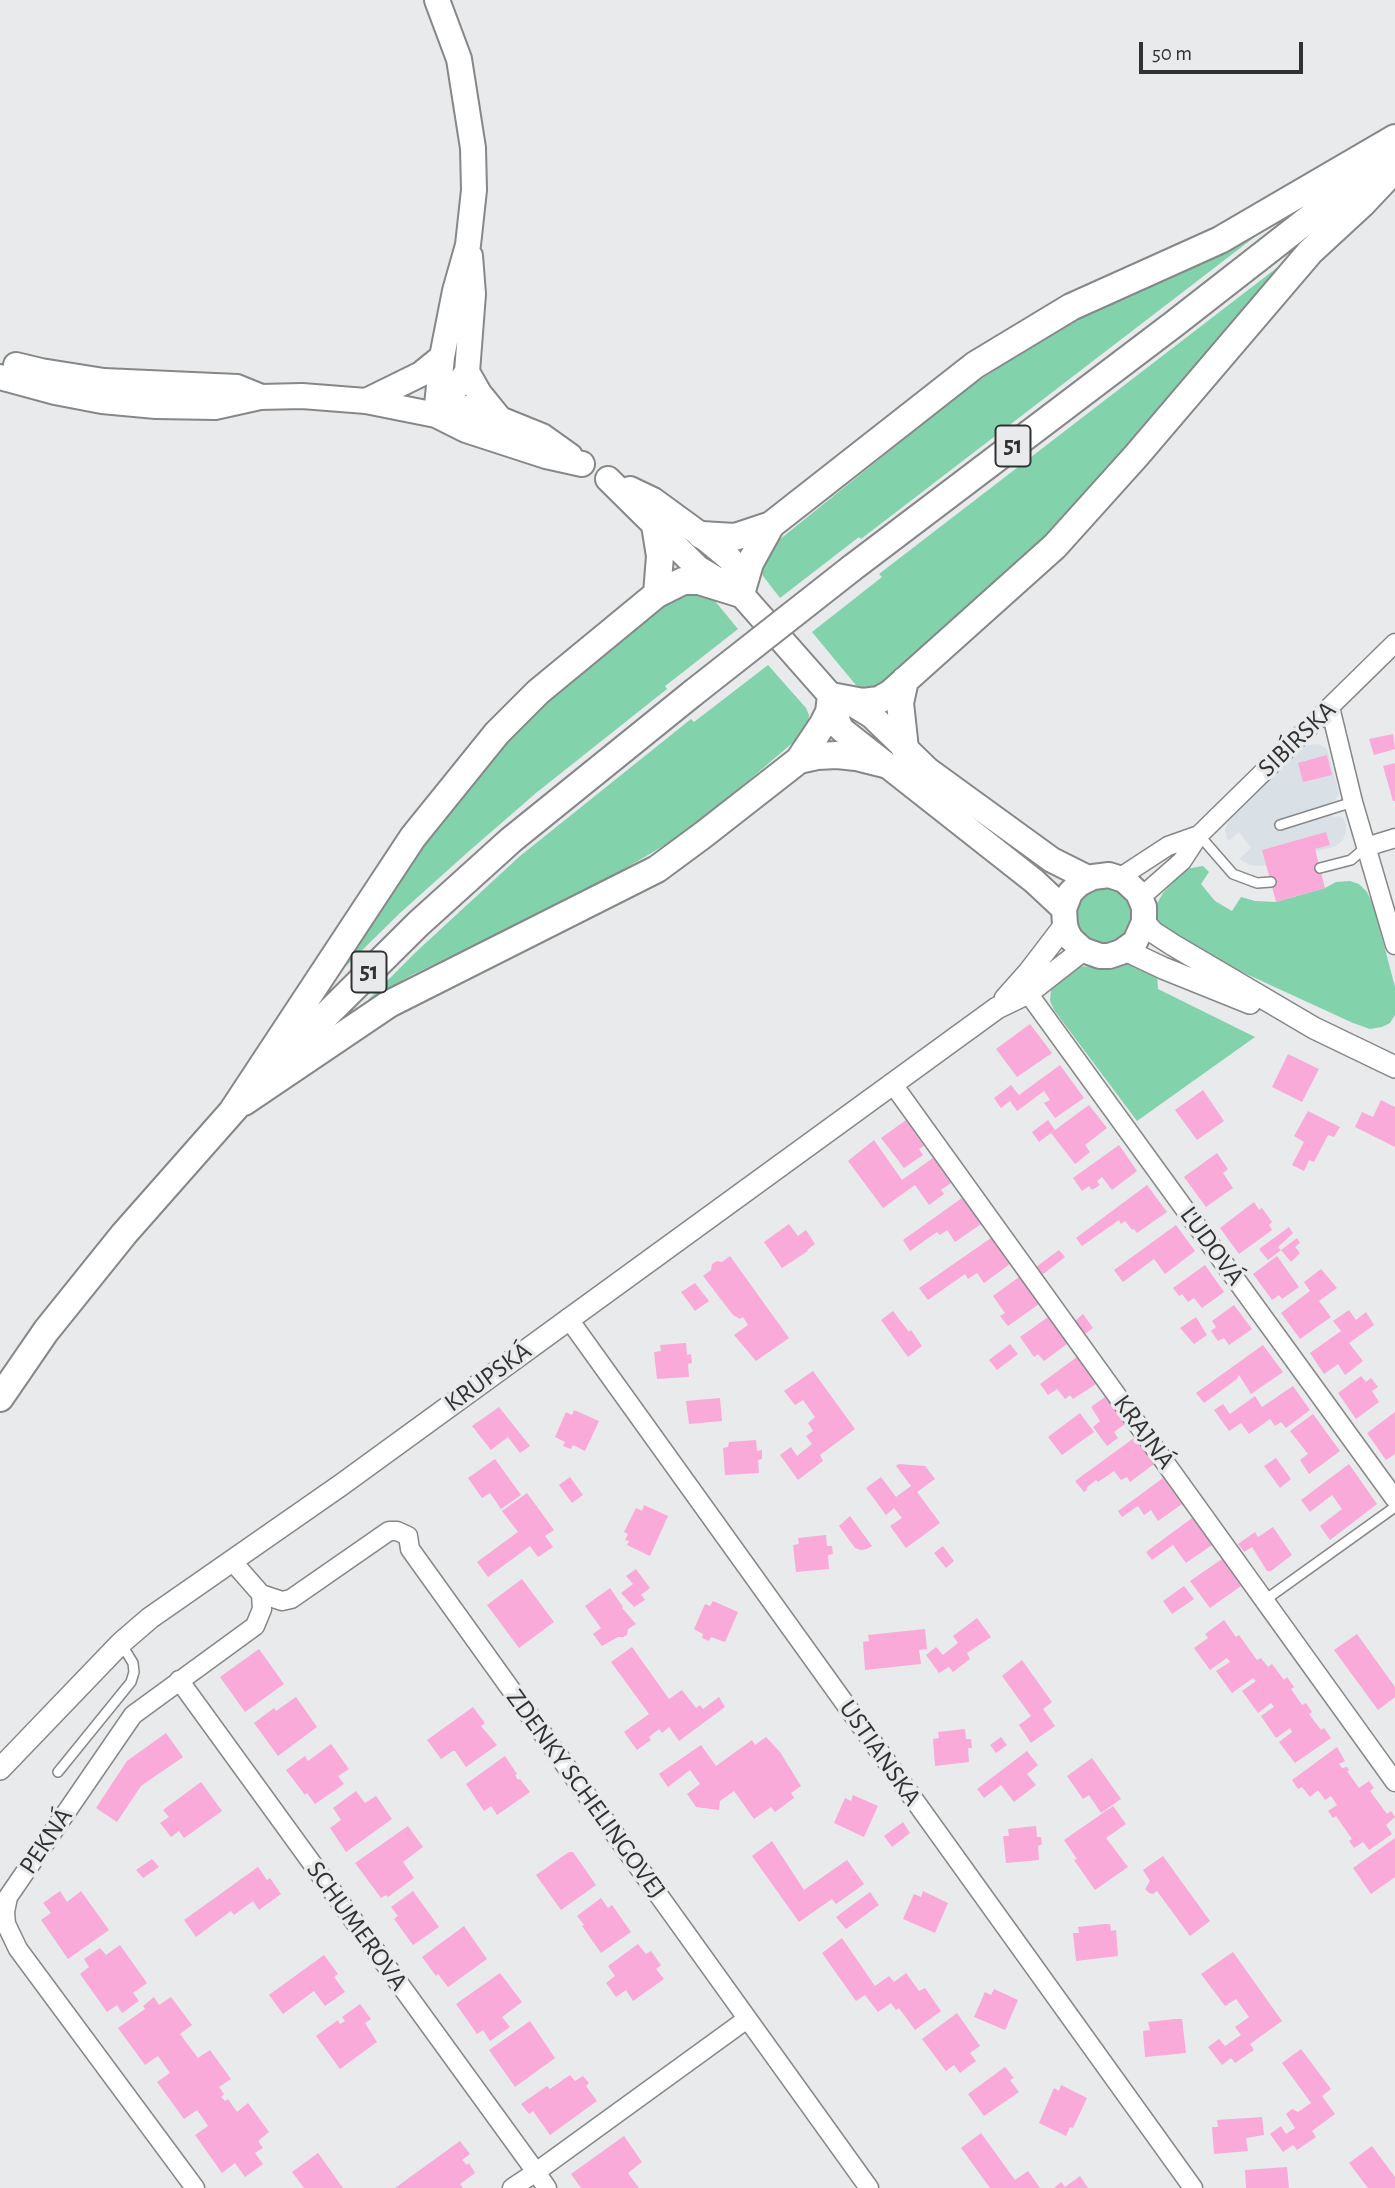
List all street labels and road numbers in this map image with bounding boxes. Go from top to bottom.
road number: 51 [996,426,1030,466]
street label: SIBÍRSKA [1252,694,1342,784]
road number: 51 [352,952,386,992]
street label: ĽUDOVÁ [1173,1200,1251,1292]
street label: KRUPSKÁ [439,1335,537,1419]
street label: KRAJNÁ [1107,1389,1181,1475]
street label: ZDENKY SCHELINGOVEJ [500,1683,672,1905]
street label: USTIANSKA [832,1694,928,1812]
street label: PEKNÁ [13,1802,79,1880]
street label: SCHUMEROVA [300,1855,414,1997]

